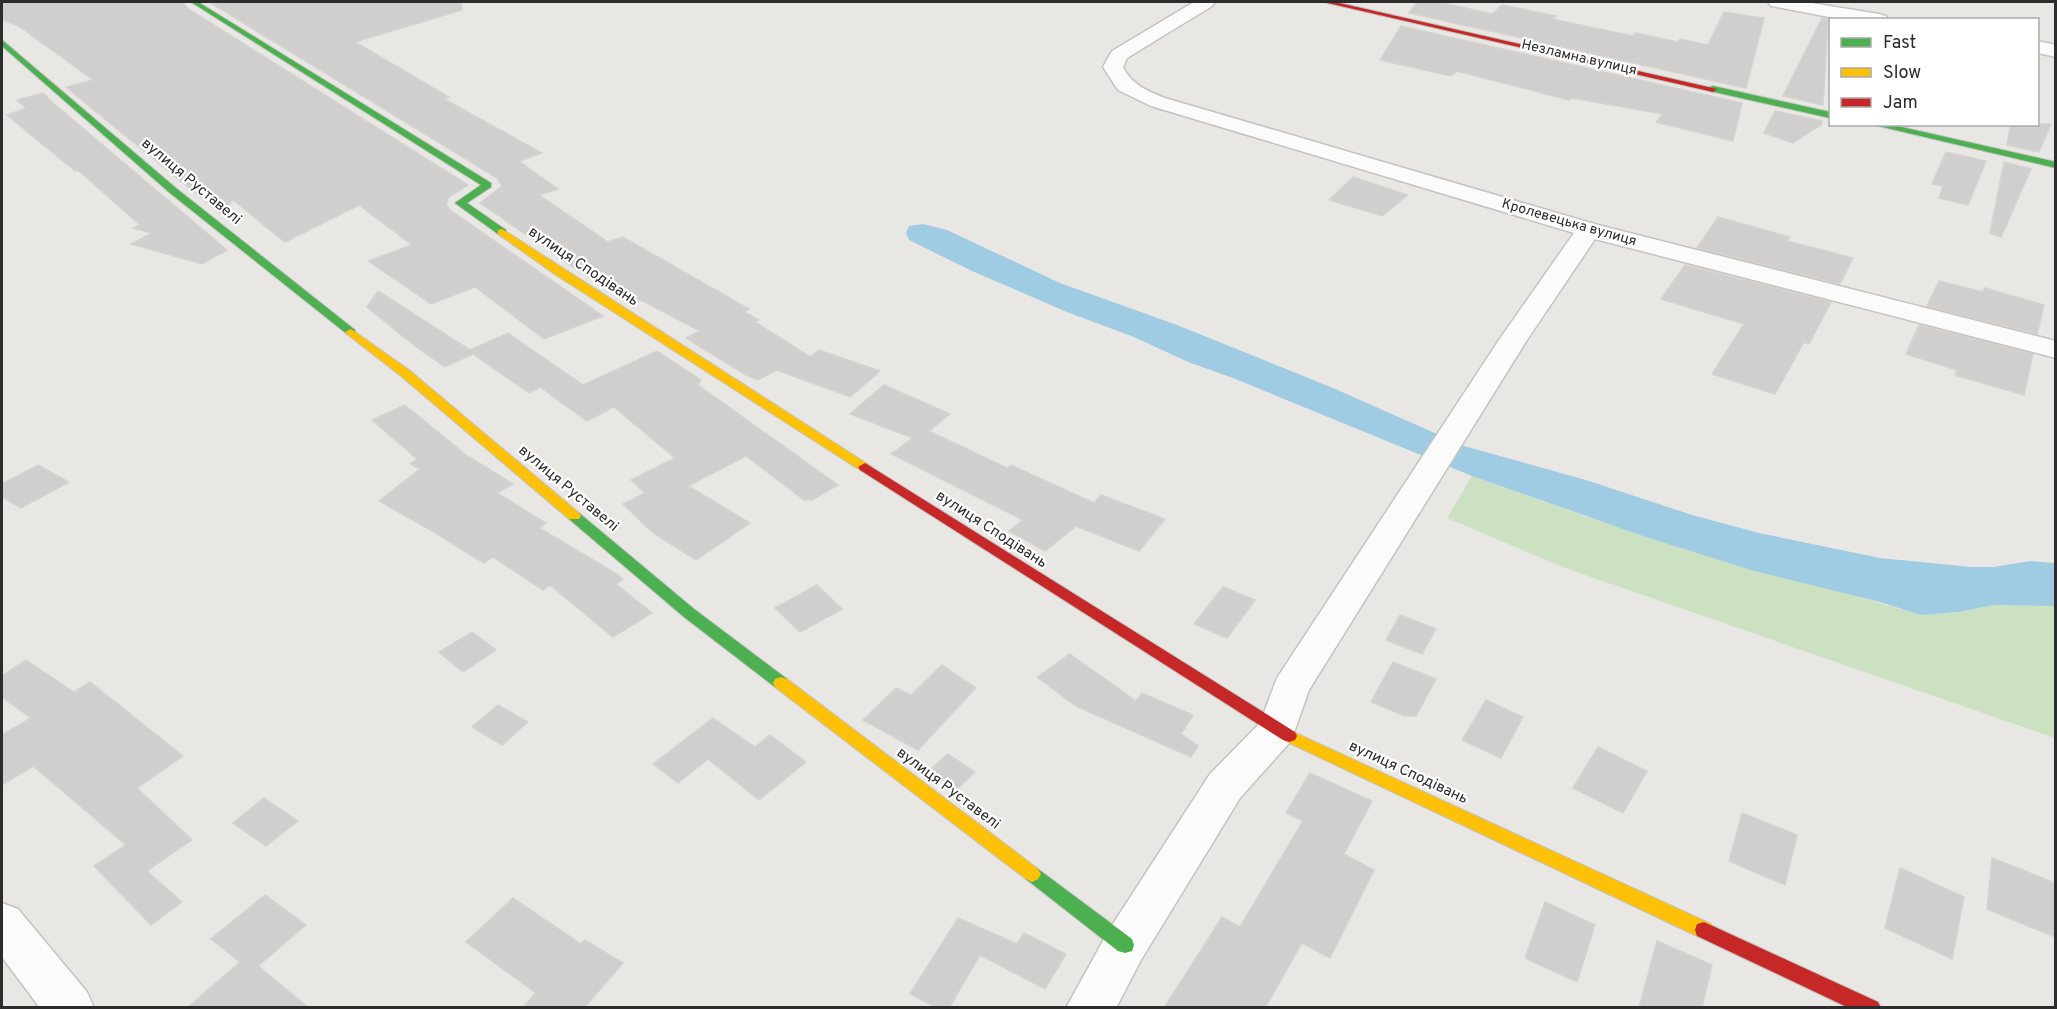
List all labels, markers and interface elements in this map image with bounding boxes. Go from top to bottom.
legend [1829,18,2039,126]
text: Fast [1883,32,1916,55]
street label: Незламна вулиця [1520,36,1638,80]
text: Slow [1883,62,1921,85]
text: Jam [1883,92,1918,115]
street label: вулиця Руставелі [137,134,245,230]
street label: Кролевецька вулиця [1499,196,1639,250]
street label: вулиця Сподівань [524,223,642,311]
street label: вулиця Руставелі [514,441,622,537]
street label: вулиця Сподівань [932,487,1050,573]
street label: вулиця Сподівань [1345,737,1471,809]
street label: вулиця Руставелі [892,744,1004,834]

